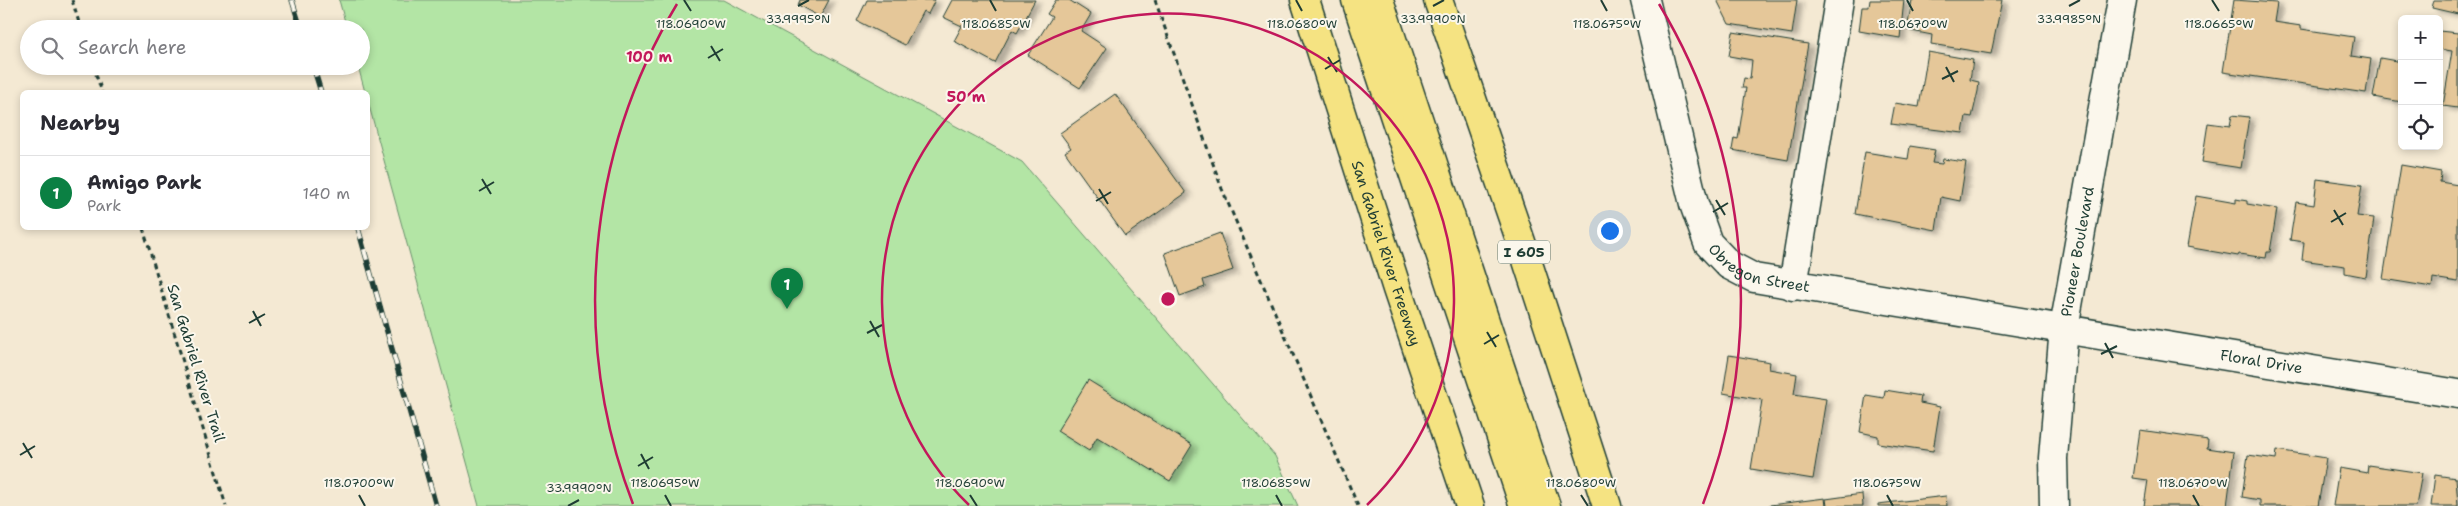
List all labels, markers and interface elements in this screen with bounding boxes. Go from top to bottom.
text: 33.9995°N [766,11,830,27]
text: 33.9990°N [1400,11,1466,27]
text: 33.9985°N [2037,11,2101,27]
map controls [2398,15,2443,150]
button: + [2398,15,2443,60]
text: 118.0690°W [656,16,726,32]
text: 118.0685°W [961,16,1031,32]
text: 118.0680°W [1267,16,1337,32]
text: 118.0675°W [1573,16,1641,32]
text: 118.0670°W [1878,16,1948,32]
text: 118.0665°W [2184,16,2254,32]
search box [20,20,370,75]
icon: search [38,34,66,62]
text: Search here [78,35,187,60]
text: 100 m [626,47,672,67]
button: − [2398,60,2443,105]
text: 50 m [947,87,986,107]
button: locate [2398,105,2443,150]
text: Nearby [40,109,120,137]
street label: San Gabriel River Freeway [1347,158,1425,349]
text: Amigo Park [87,170,202,195]
text: 1 [52,183,60,204]
text: 140 m [303,183,350,204]
street label: Pioneer Boulevard [2056,185,2099,318]
text: Park [87,195,121,216]
your location [1597,218,1623,244]
street label: Obregon Street [1704,239,1811,297]
road number: I 605 [1498,240,1550,264]
pin: 1 [771,268,803,309]
street label: San Gabriel River Trail [162,282,230,445]
centre of rings [1159,290,1177,308]
street label: Floral Drive [2219,345,2304,378]
text: 118.0700°W [324,475,394,491]
text: 118.0695°W [630,475,700,491]
text: 118.0690°W [935,475,1005,491]
text: 118.0685°W [1241,475,1311,491]
text: 118.0680°W [1546,475,1616,491]
text: 118.0675°W [1853,475,1921,491]
text: 118.0670°W [2158,475,2228,491]
text: 33.9990°N [546,480,612,496]

